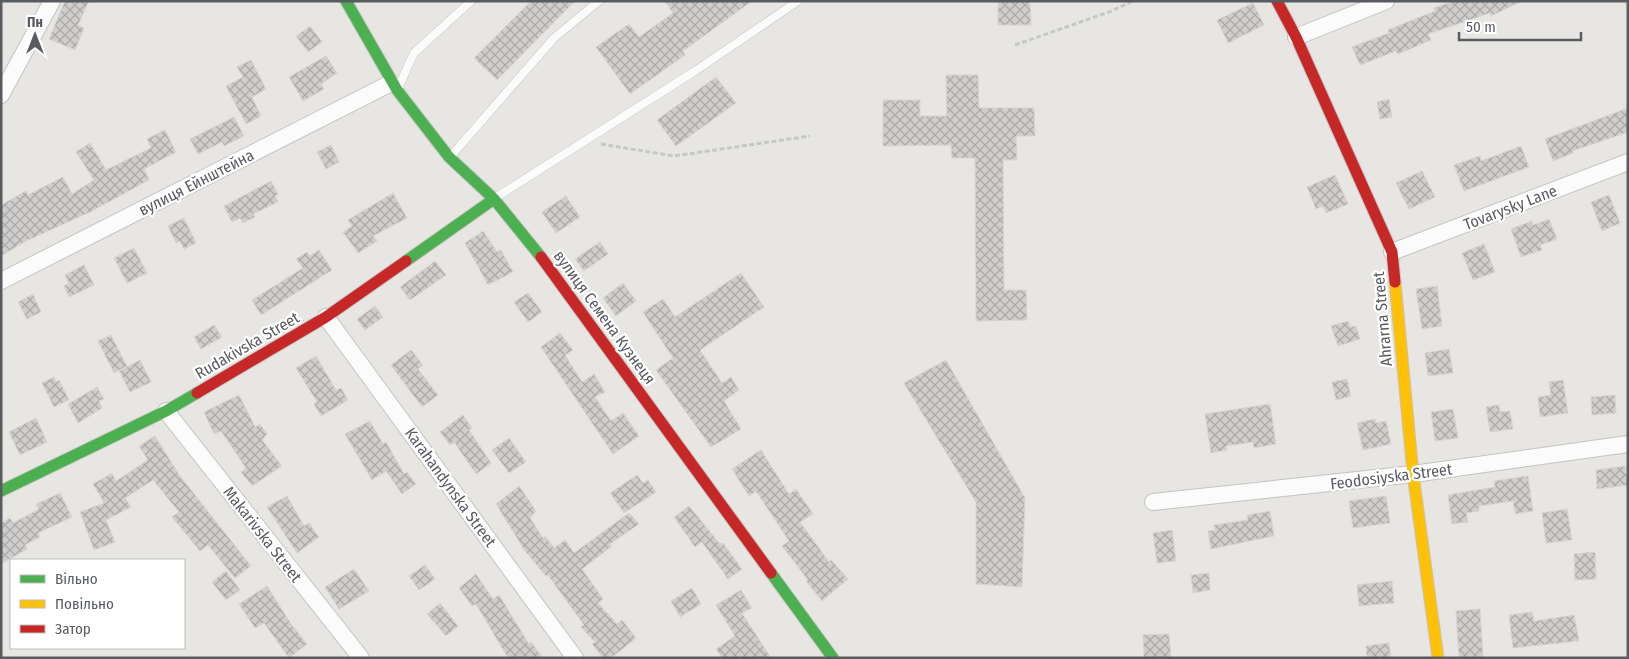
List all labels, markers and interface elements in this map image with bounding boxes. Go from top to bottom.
north arrow [10,10,60,60]
scale bar [1459,10,1582,42]
text: Пн [27,14,43,31]
text: 50 m [1466,18,1496,36]
street label: вулиця Ейнштейна [136,145,257,220]
street label: Tovarysky Lane [1461,181,1560,234]
street label: вулиця Семена Кузнеця [550,247,659,388]
street label: Ahrarna Street [1369,270,1396,367]
street label: Rudakivska Street [192,308,303,383]
street label: Karahandynska Street [401,424,501,551]
street label: Feodosiyska Street [1329,460,1454,493]
street label: Makarivska Street [219,483,306,586]
legend [10,559,185,649]
text: Вільно [55,570,98,588]
text: Повільно [55,595,114,613]
text: Затор [55,620,91,638]

